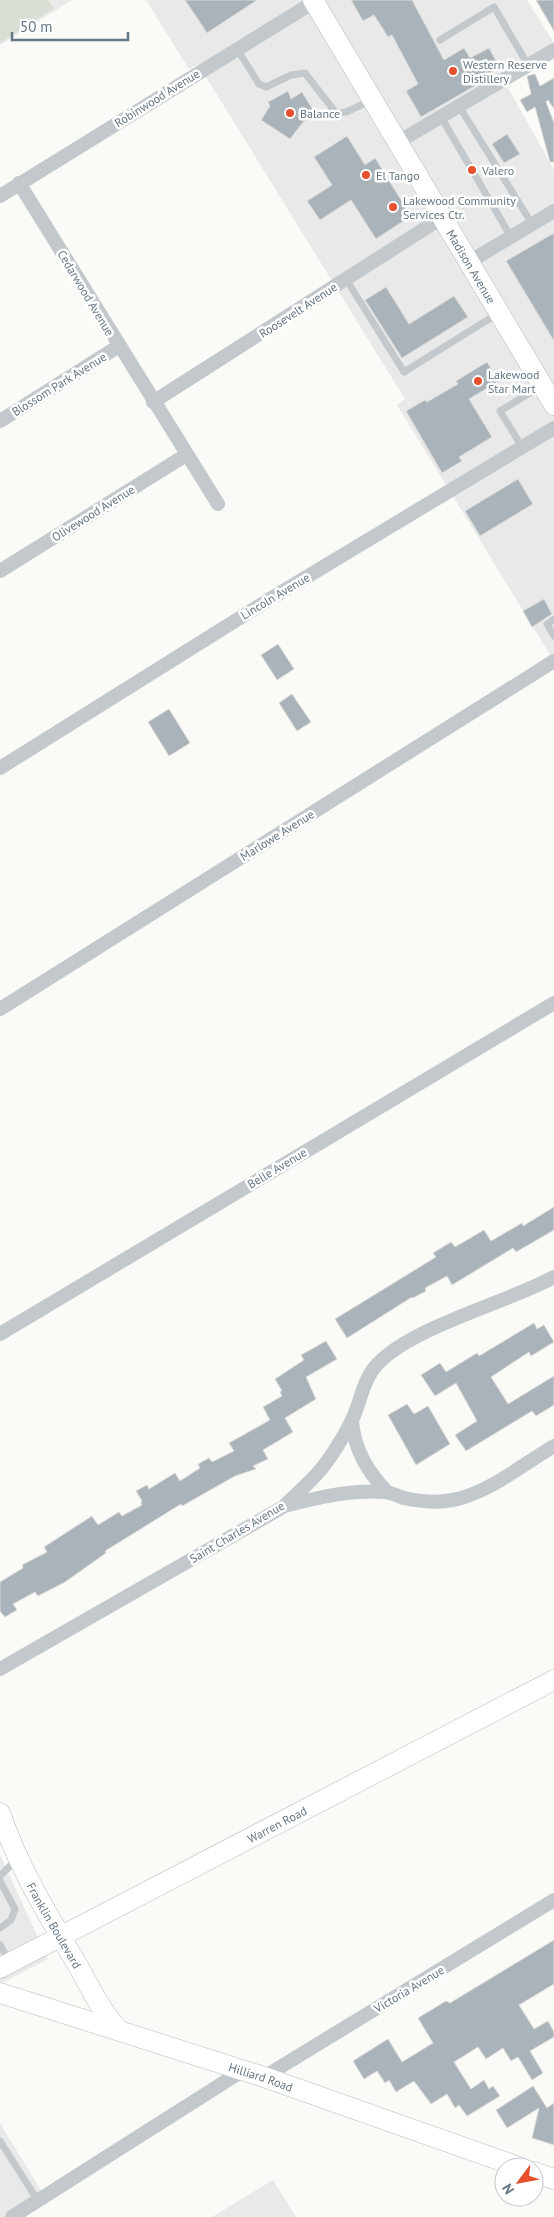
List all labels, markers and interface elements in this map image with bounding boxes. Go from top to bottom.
scale bar [12,10,129,42]
text: 50 m [20,17,53,36]
place label: Western Reserve Distillery [463,57,547,86]
marker: Western Reserve Distillery [447,65,459,77]
street label: Robinwood Avenue [112,66,202,130]
place label: Balance [300,106,340,121]
marker: Balance [284,107,296,119]
place label: Valero [481,163,514,178]
marker: Valero [466,164,478,176]
place label: El Tango [376,168,420,183]
marker: El Tango [360,169,372,181]
place label: Lakewood Community Services Ctr. [403,193,516,222]
marker: Lakewood Community Services Ctr. [387,201,399,213]
street label: Madison Avenue [444,227,499,306]
street label: Cedarwood Avenue [55,247,117,339]
street label: Roosevelt Avenue [256,279,340,341]
street label: Blossom Park Avenue [9,349,109,419]
place label: Lakewood Star Mart [488,367,540,396]
marker: Lakewood Star Mart [472,375,484,387]
street label: Olivewood Avenue [49,482,137,544]
street label: Lincoln Avenue [238,570,312,622]
street label: Marlowe Avenue [237,806,317,864]
street label: Belle Avenue [245,1144,309,1192]
street label: Saint Charles Avenue [187,1498,287,1566]
street label: Warren Road [245,1802,309,1846]
street label: Franklin Boulevard [24,1880,85,1971]
street label: Victoria Avenue [370,1962,447,2016]
street label: Hilliard Road [227,2059,295,2094]
north arrow [494,2157,544,2207]
text: N [498,2180,518,2198]

